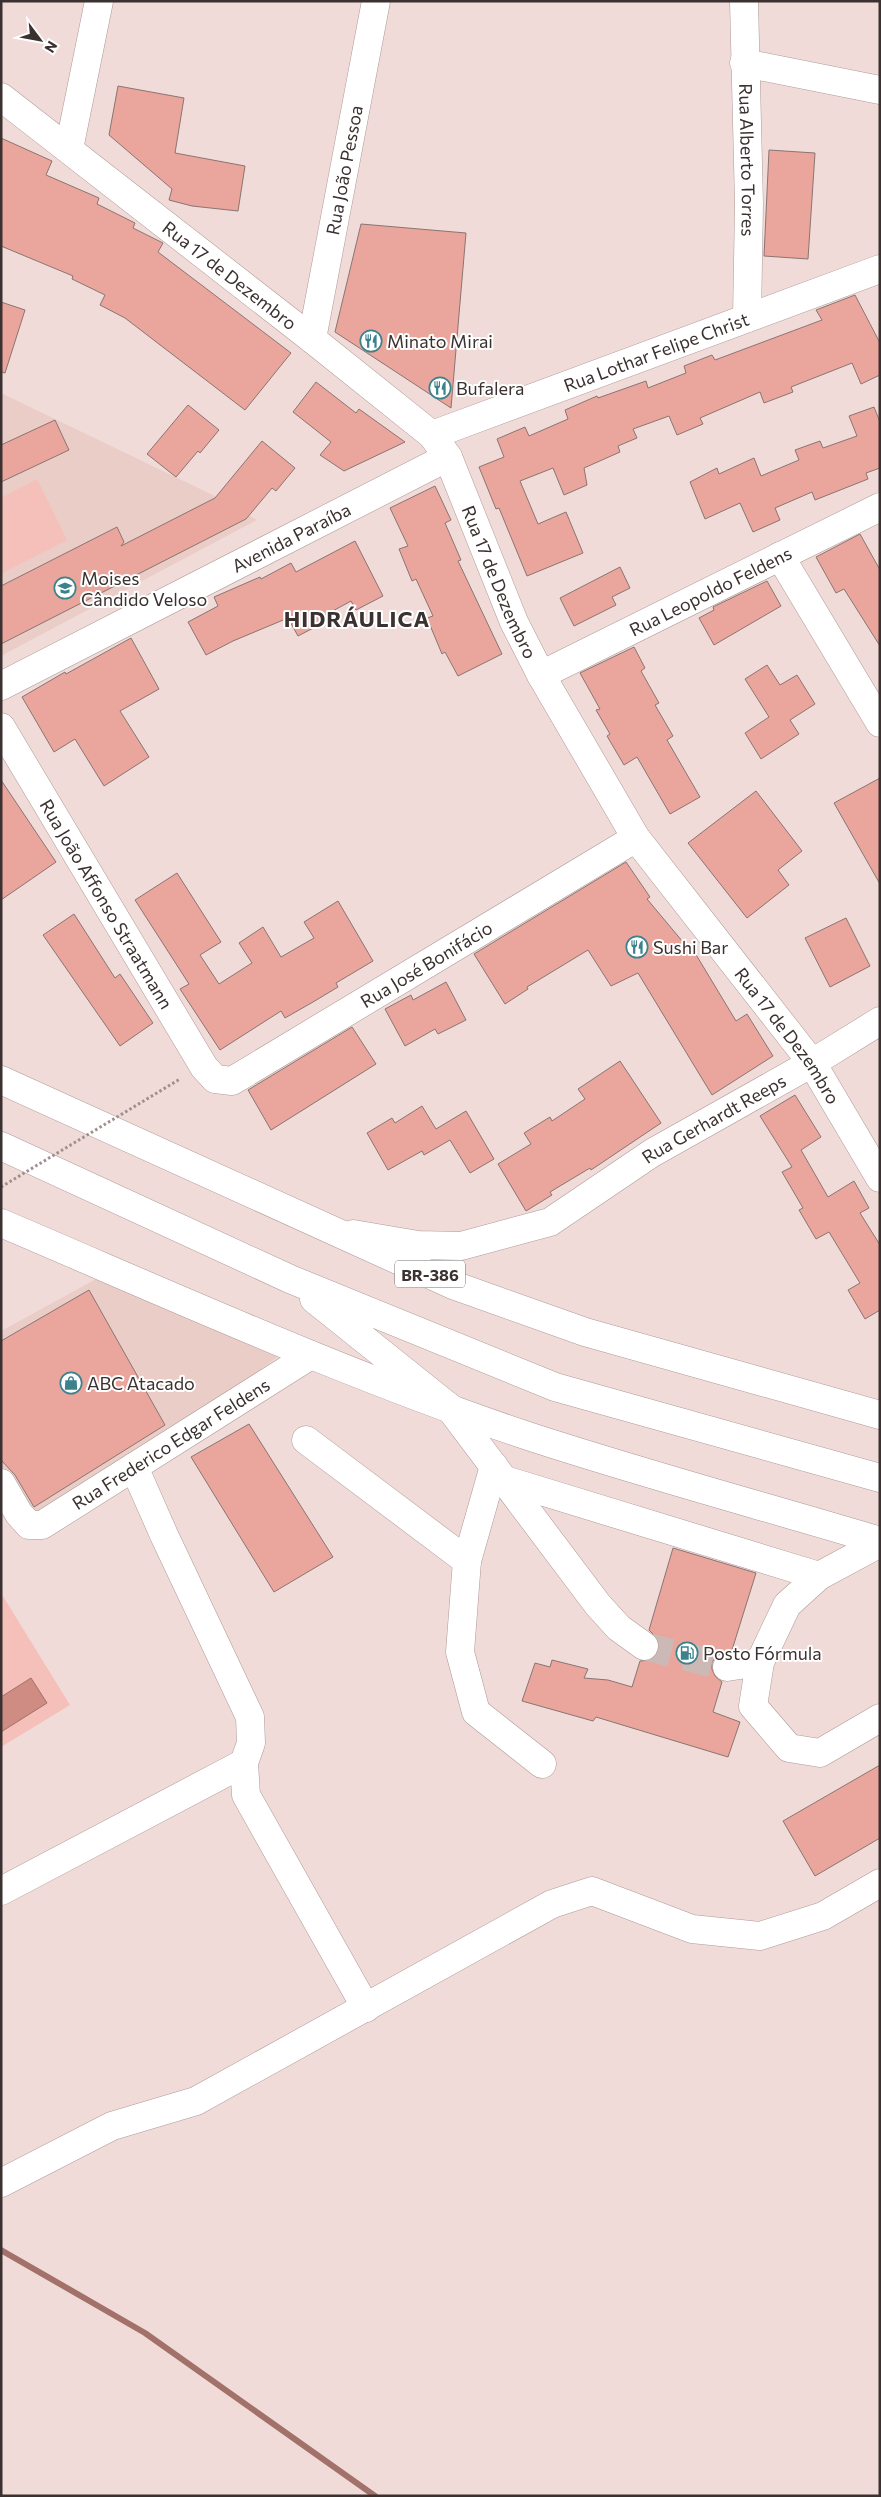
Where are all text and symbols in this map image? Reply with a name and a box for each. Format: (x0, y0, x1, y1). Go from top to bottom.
north arrow (15, 15, 65, 65)
text: N (41, 38, 61, 56)
street label: Rua Alberto Torres (735, 83, 760, 237)
street label: Rua João Pessoa (321, 103, 367, 237)
street label: Rua 17 de Dezembro (158, 216, 301, 334)
street label: Rua Lothar Felipe Christ (560, 308, 752, 396)
restaurant icon: Minato Mirai (359, 329, 383, 353)
place label: Minato Mirai (387, 330, 493, 352)
restaurant icon: Bufalera (428, 376, 452, 400)
place label: Bufalera (456, 377, 525, 399)
street label: Avenida Paraíba (228, 498, 354, 577)
street label: Rua 17 de Dezembro (457, 502, 542, 662)
street label: Rua Leopoldo Feldens (625, 542, 795, 641)
place label: Moises Cândido Veloso (81, 567, 207, 610)
school or university icon: Moises Cândido Veloso (53, 576, 77, 600)
district label: HIDRÁULICA (284, 605, 430, 632)
street label: Rua João Affonso Straatmann (36, 795, 178, 1013)
street label: Rua José Bonifácio (356, 916, 496, 1012)
restaurant icon: Sushi Bar (625, 935, 649, 959)
place label: Sushi Bar (653, 936, 728, 958)
street label: Rua 17 de Dezembro (730, 963, 845, 1108)
street label: Rua Gerhardt Reeps (637, 1069, 790, 1168)
road number: BR-386 (395, 1260, 465, 1288)
shop icon: ABC Atacado (59, 1371, 83, 1395)
place label: ABC Atacado (87, 1372, 195, 1394)
street label: Rua Frederico Edgar Feldens (68, 1373, 274, 1514)
fuel station icon: Posto Fórmula (675, 1641, 699, 1665)
place label: Posto Fórmula (703, 1642, 822, 1664)

